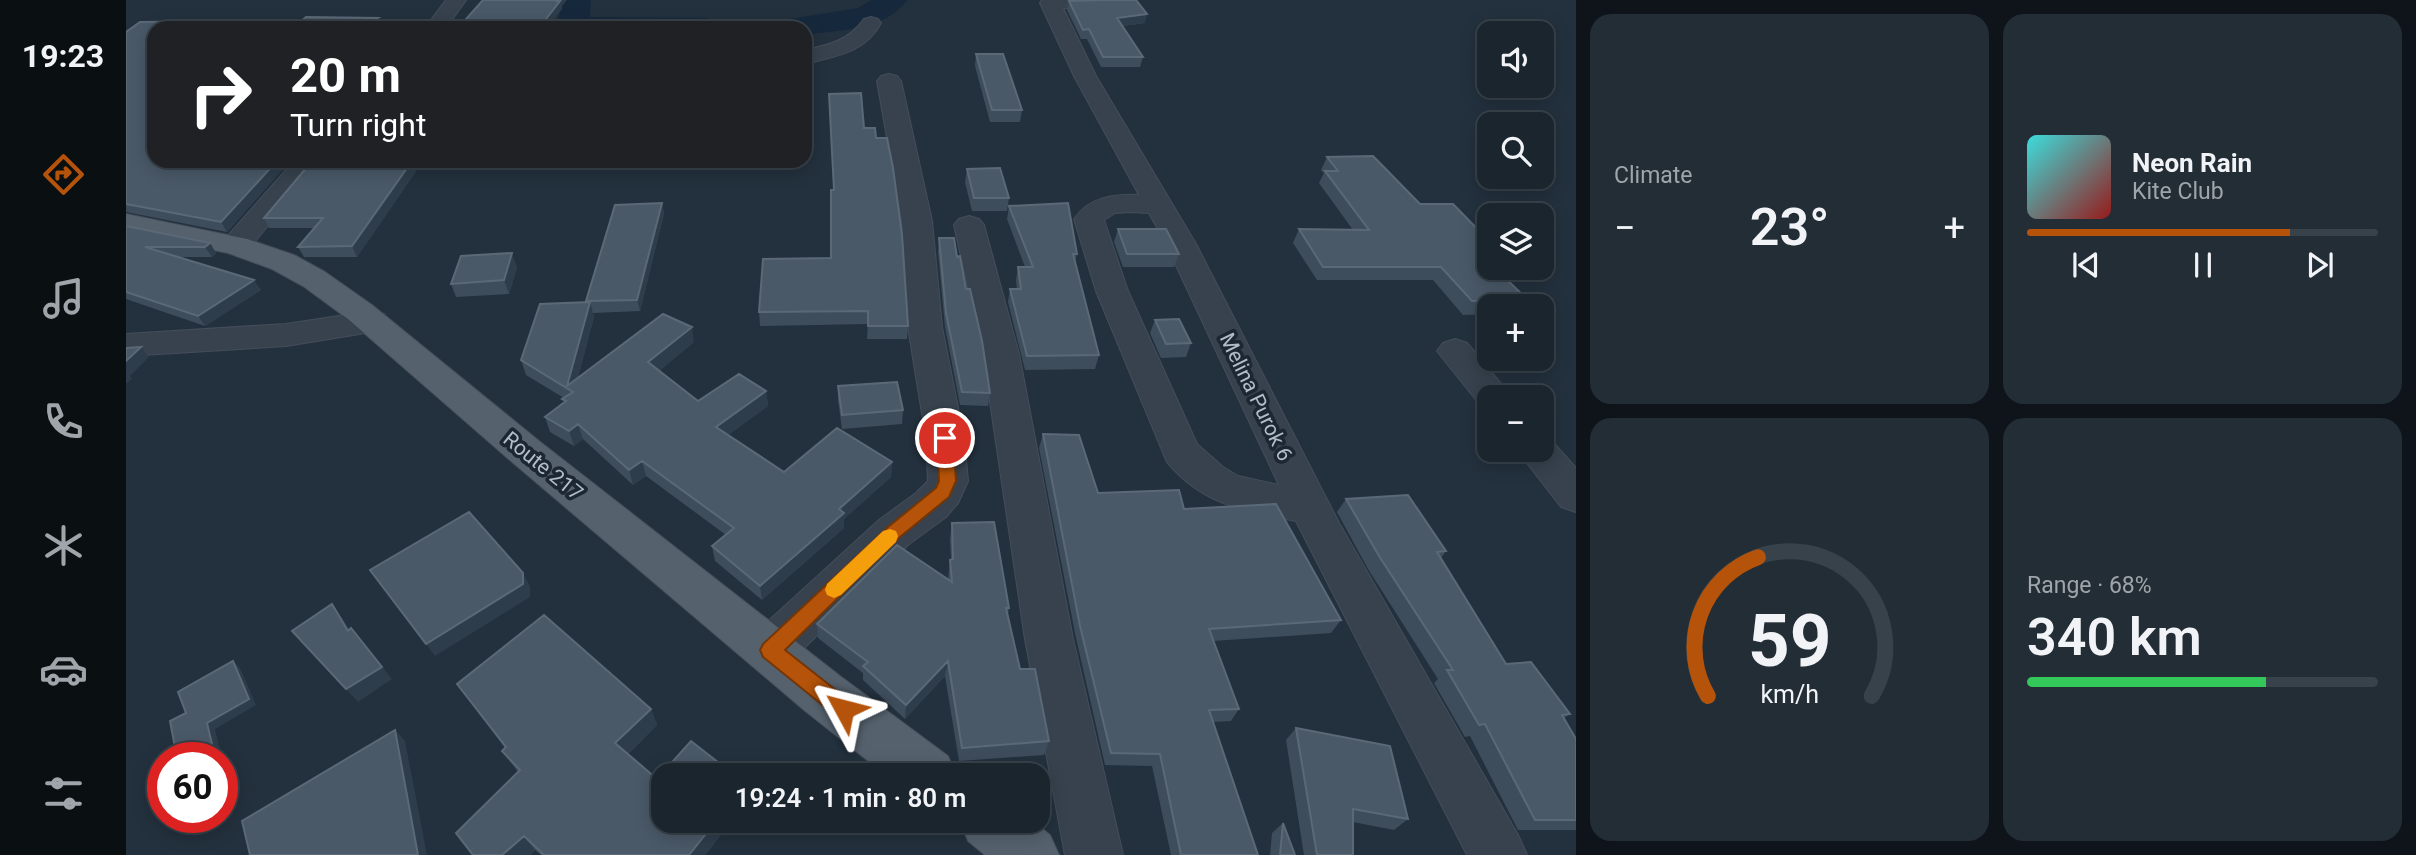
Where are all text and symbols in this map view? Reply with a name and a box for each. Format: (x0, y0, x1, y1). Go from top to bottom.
map controls (1477, 21, 1554, 462)
button: sound (1477, 21, 1554, 98)
text: 19:23 (22, 37, 104, 75)
text: 20 m (290, 47, 401, 104)
icon: right (175, 49, 266, 140)
text: Turn right (290, 106, 426, 144)
button: search (1477, 112, 1554, 189)
text: Neon Rain (2132, 148, 2252, 178)
icon: directions (39, 150, 88, 199)
text: Climate (1614, 162, 1693, 189)
text: Kite Club (2132, 178, 2224, 205)
text: 23° (1750, 197, 1829, 258)
button: layers (1477, 203, 1554, 280)
text: − (1614, 206, 1636, 250)
text: + (1943, 206, 1965, 250)
icon: previous (2067, 246, 2105, 284)
icon: pause (2184, 246, 2222, 284)
icon: next (2301, 246, 2339, 284)
icon: music (39, 274, 88, 323)
button: + (1477, 294, 1554, 371)
street label: Melina Purok 6 (1215, 329, 1297, 465)
button: − (1477, 385, 1554, 462)
icon: phone (39, 397, 88, 446)
pin (915, 408, 975, 468)
icon: arrive (926, 419, 964, 457)
street label: Route 217 (498, 427, 588, 505)
icon: climate (39, 521, 88, 570)
text: Range · 68% (2027, 572, 2152, 599)
text: 59 (1748, 598, 1831, 684)
text: 340 km (2027, 607, 2202, 668)
icon: car (39, 645, 88, 694)
position arrow (807, 672, 881, 746)
text: km/h (1760, 679, 1819, 708)
speed limit sign: 60 (147, 742, 238, 833)
icon: filters (39, 769, 88, 818)
text: 19:24 · 1 min · 80 m (735, 783, 966, 813)

